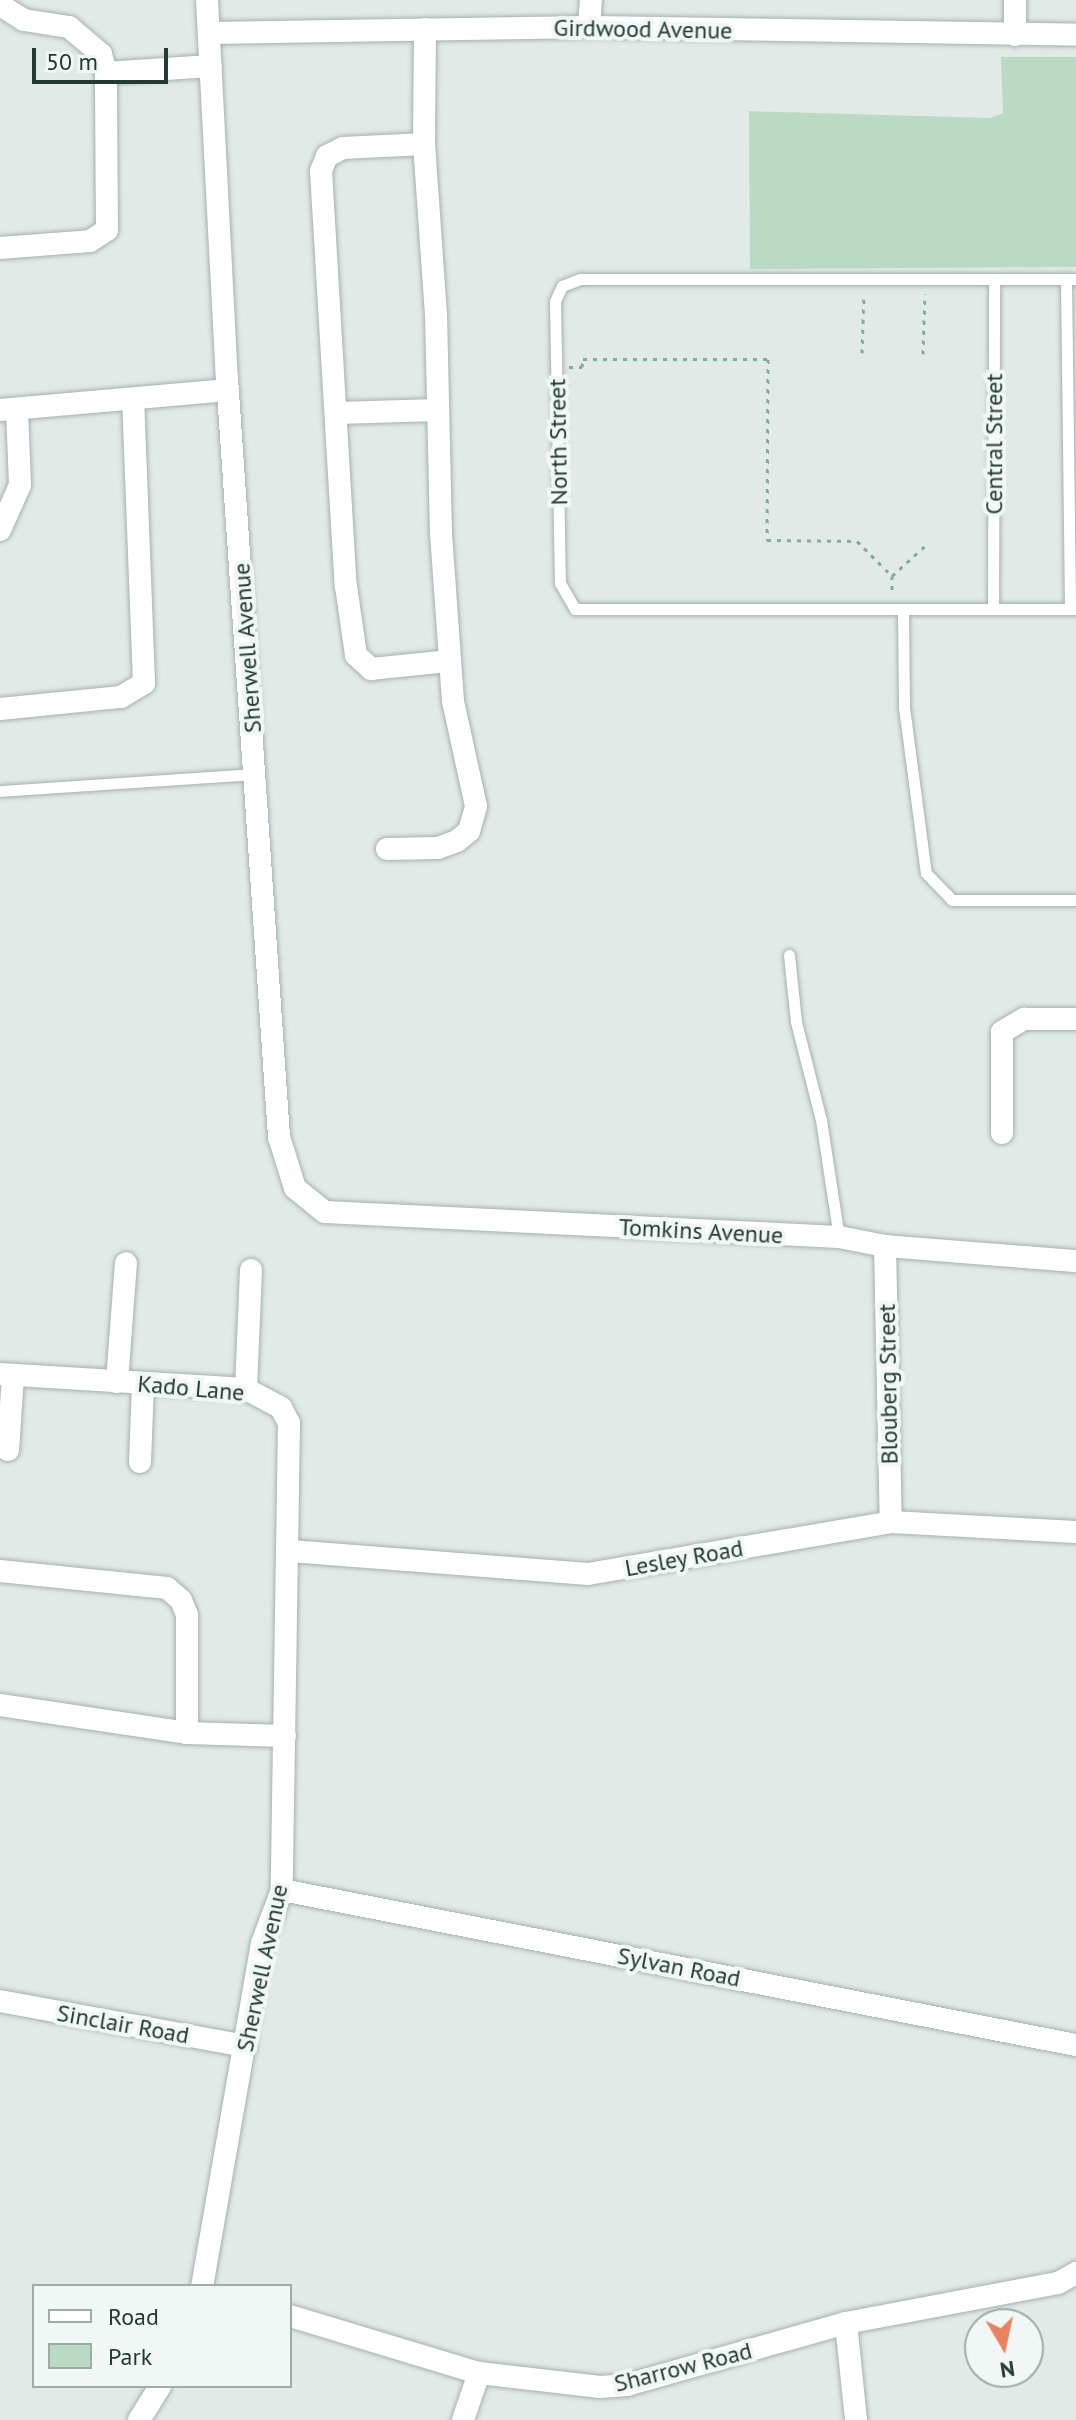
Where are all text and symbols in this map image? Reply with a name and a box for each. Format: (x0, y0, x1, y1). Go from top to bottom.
street label: Girdwood Avenue (553, 13, 733, 45)
scale bar (36, 32, 172, 82)
text: 50 m (46, 46, 98, 77)
street label: Central Street (980, 373, 1008, 515)
street label: North Street (542, 378, 574, 506)
street label: Sherwell Avenue (227, 562, 267, 734)
street label: Tomkins Avenue (618, 1212, 784, 1250)
street label: Blouberg Street (872, 1303, 904, 1465)
street label: Kado Lane (136, 1369, 246, 1407)
street label: Lesley Road (622, 1533, 746, 1583)
street label: Sherwell Avenue (230, 1881, 294, 2055)
street label: Sylvan Road (615, 1941, 743, 1993)
street label: Sinclair Road (55, 1998, 191, 2050)
legend (32, 2284, 292, 2388)
text: Road (108, 2301, 159, 2332)
north arrow (964, 2308, 1044, 2388)
street label: Sharrow Road (611, 2336, 755, 2398)
text: Park (108, 2341, 152, 2372)
text: N (998, 2355, 1017, 2385)

